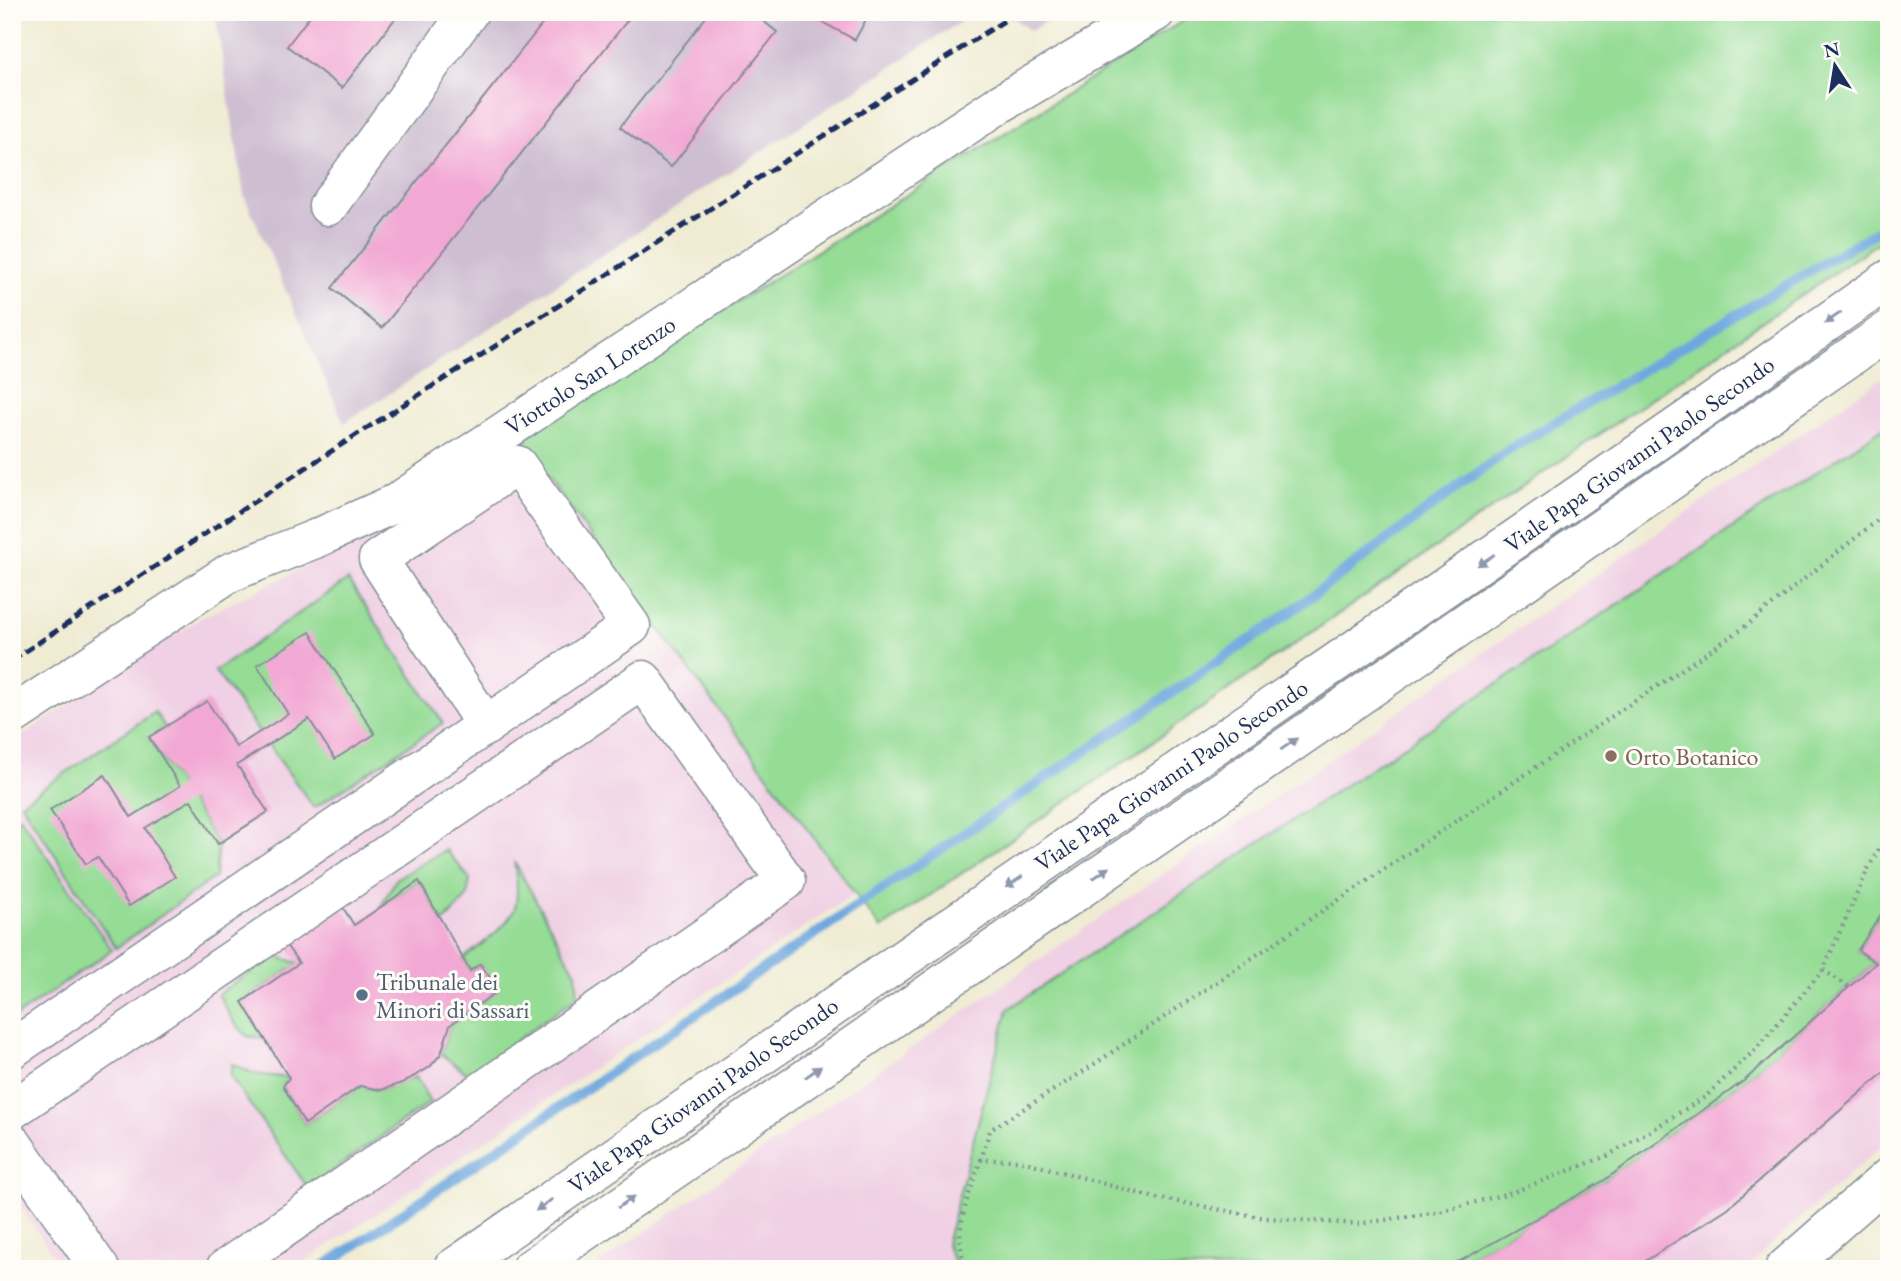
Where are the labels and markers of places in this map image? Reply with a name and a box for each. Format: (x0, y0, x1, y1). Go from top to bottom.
place label: Orto Botanico (1625, 741, 1758, 772)
marker: Orto Botanico (1603, 748, 1619, 764)
place label: Tribunale dei Minori di Sassari (376, 966, 529, 1025)
marker: Tribunale dei Minori di Sassari (354, 987, 370, 1003)

